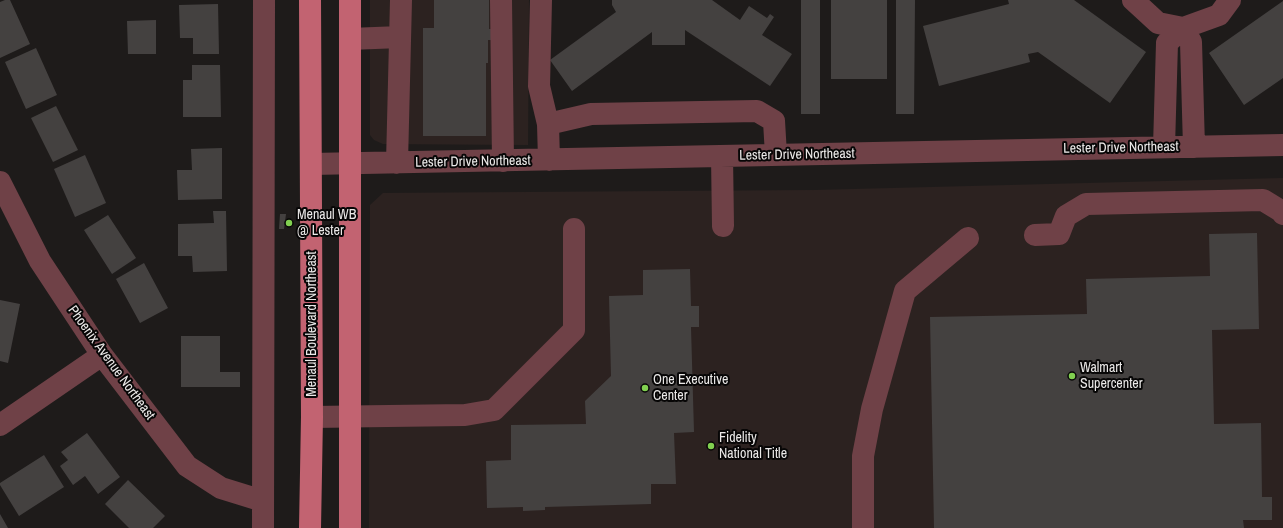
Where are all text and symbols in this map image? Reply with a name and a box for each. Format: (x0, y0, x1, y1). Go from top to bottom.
street label: Lester Drive Northeast (1063, 139, 1179, 157)
street label: Lester Drive Northeast (739, 146, 855, 164)
street label: Lester Drive Northeast (415, 153, 531, 171)
place label: Menaul WB @ Lester (297, 207, 356, 240)
marker: Menaul WB @ Lester (284, 218, 294, 228)
street label: Menaul Boulevard Northeast (304, 251, 320, 397)
street label: Phoenix Avenue Northeast (64, 303, 158, 423)
place label: Walmart Supercenter (1080, 360, 1143, 392)
marker: Walmart Supercenter (1067, 371, 1077, 381)
place label: One Executive Center (653, 372, 728, 404)
marker: One Executive Center (640, 383, 650, 393)
place label: Fidelity National Title (719, 430, 787, 462)
marker: Fidelity National Title (706, 441, 716, 451)

